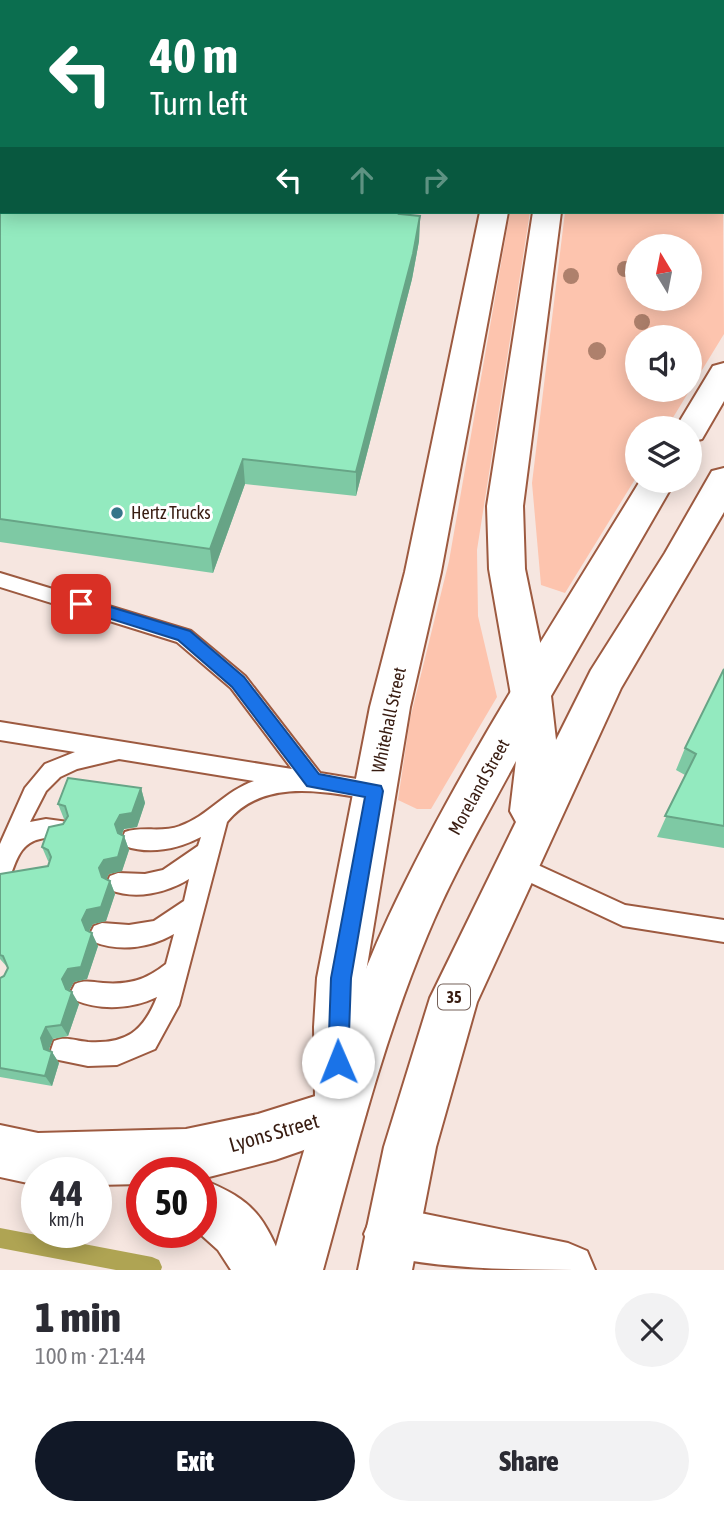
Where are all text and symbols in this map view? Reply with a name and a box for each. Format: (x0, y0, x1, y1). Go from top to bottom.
text: 40 m (150, 27, 238, 83)
icon: left (35, 28, 126, 119)
text: Turn left (150, 85, 248, 122)
icon: left (270, 161, 308, 199)
icon: ahead (343, 161, 381, 199)
icon: right (416, 161, 454, 199)
north arrow (625, 234, 702, 312)
map controls (625, 234, 702, 493)
button: sound (625, 325, 702, 402)
button: layers (625, 416, 702, 493)
place label: Hertz Trucks (131, 502, 211, 523)
marker: Hertz Trucks (109, 505, 125, 521)
pin (51, 574, 111, 634)
icon: arrive (62, 585, 100, 623)
street label: Whitehall Street (367, 665, 410, 775)
street label: Moreland Street (444, 735, 514, 838)
road number: 35 (438, 984, 470, 1009)
position arrow (301, 1025, 375, 1099)
street label: Lyons Street (226, 1108, 321, 1156)
speed limit sign: 50 (126, 1157, 217, 1248)
text: 44 (50, 1173, 83, 1213)
text: km/h (49, 1209, 84, 1230)
text: 1 min (35, 1293, 121, 1341)
button: close (615, 1293, 689, 1367)
text: 100 m · 21:44 (35, 1343, 146, 1369)
button: Exit (35, 1421, 355, 1501)
button: Share (369, 1421, 689, 1501)

